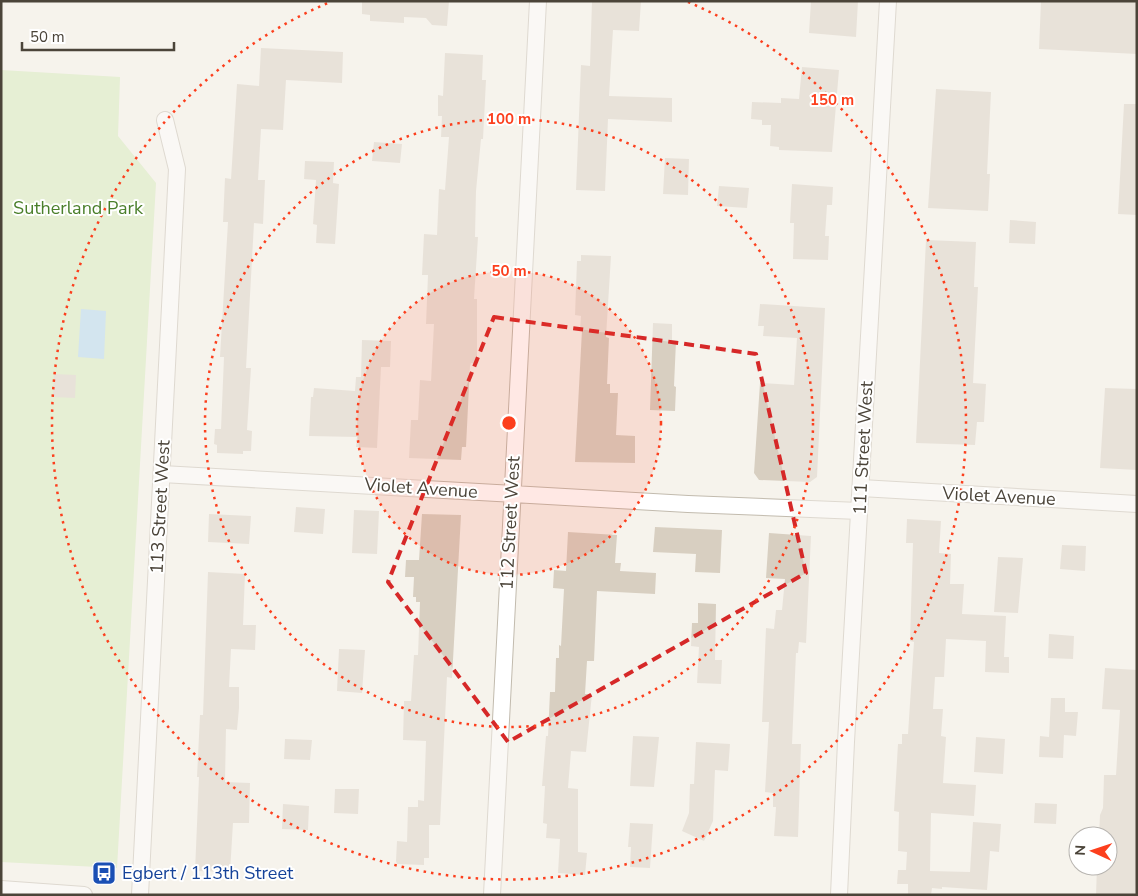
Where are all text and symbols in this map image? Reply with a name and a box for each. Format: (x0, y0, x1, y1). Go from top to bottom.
scale bar (22, 20, 175, 52)
text: 50 m (30, 27, 65, 47)
text: 150 m (810, 90, 854, 110)
text: 100 m (487, 109, 531, 129)
park label: Sutherland Park (13, 196, 144, 220)
text: 50 m (491, 261, 527, 281)
street label: 111 Street West (848, 380, 879, 516)
centre of rings (500, 414, 518, 432)
street label: 113 Street West (145, 439, 176, 575)
street label: 112 Street West (495, 455, 526, 591)
street label: Violet Avenue (363, 472, 478, 504)
street label: Violet Avenue (941, 481, 1056, 511)
north arrow (1068, 826, 1118, 876)
text: N (1071, 845, 1090, 856)
bus stop icon: Egbert / 113th Street (91, 860, 117, 886)
place label: Egbert / 113th Street (122, 861, 294, 885)

